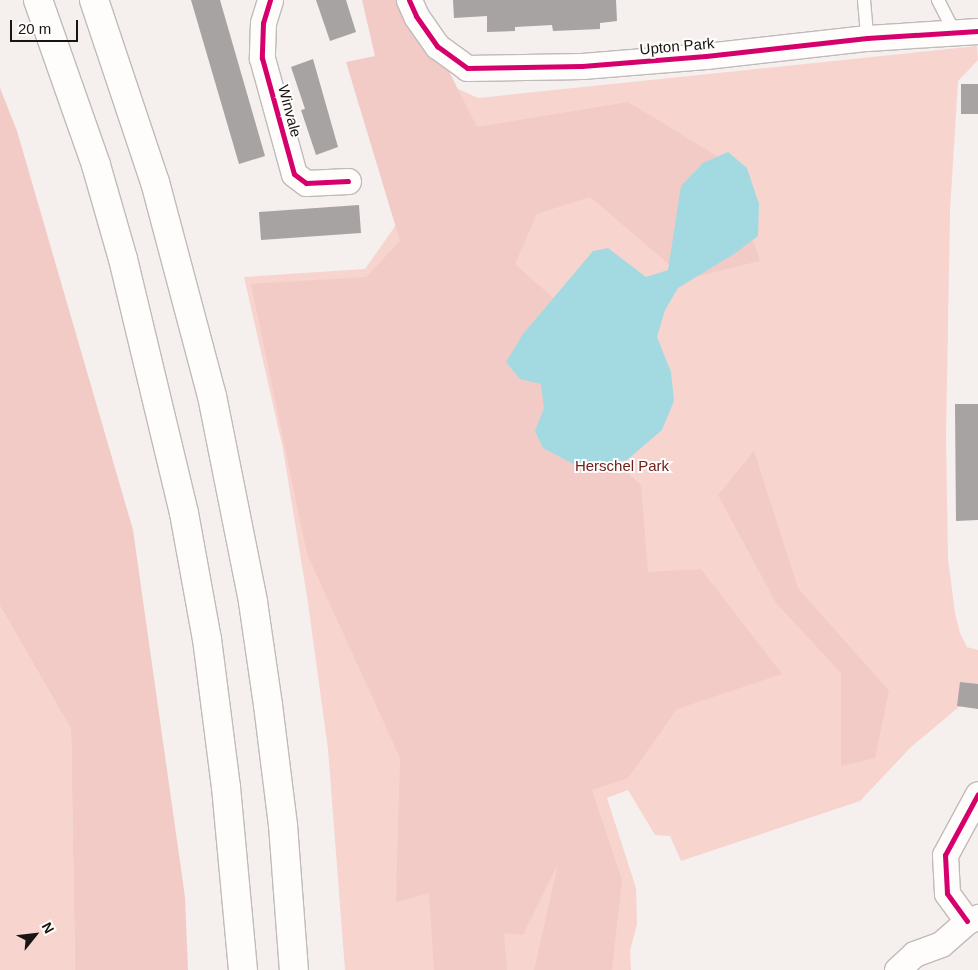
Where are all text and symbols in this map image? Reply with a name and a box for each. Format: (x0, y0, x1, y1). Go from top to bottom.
scale bar (12, 10, 80, 42)
text: 20 m (18, 20, 51, 37)
street label: Upton Park (639, 34, 715, 58)
street label: Winvale (274, 83, 306, 139)
park label: Herschel Park (575, 457, 669, 475)
north arrow (10, 910, 60, 960)
text: N (39, 919, 58, 936)

